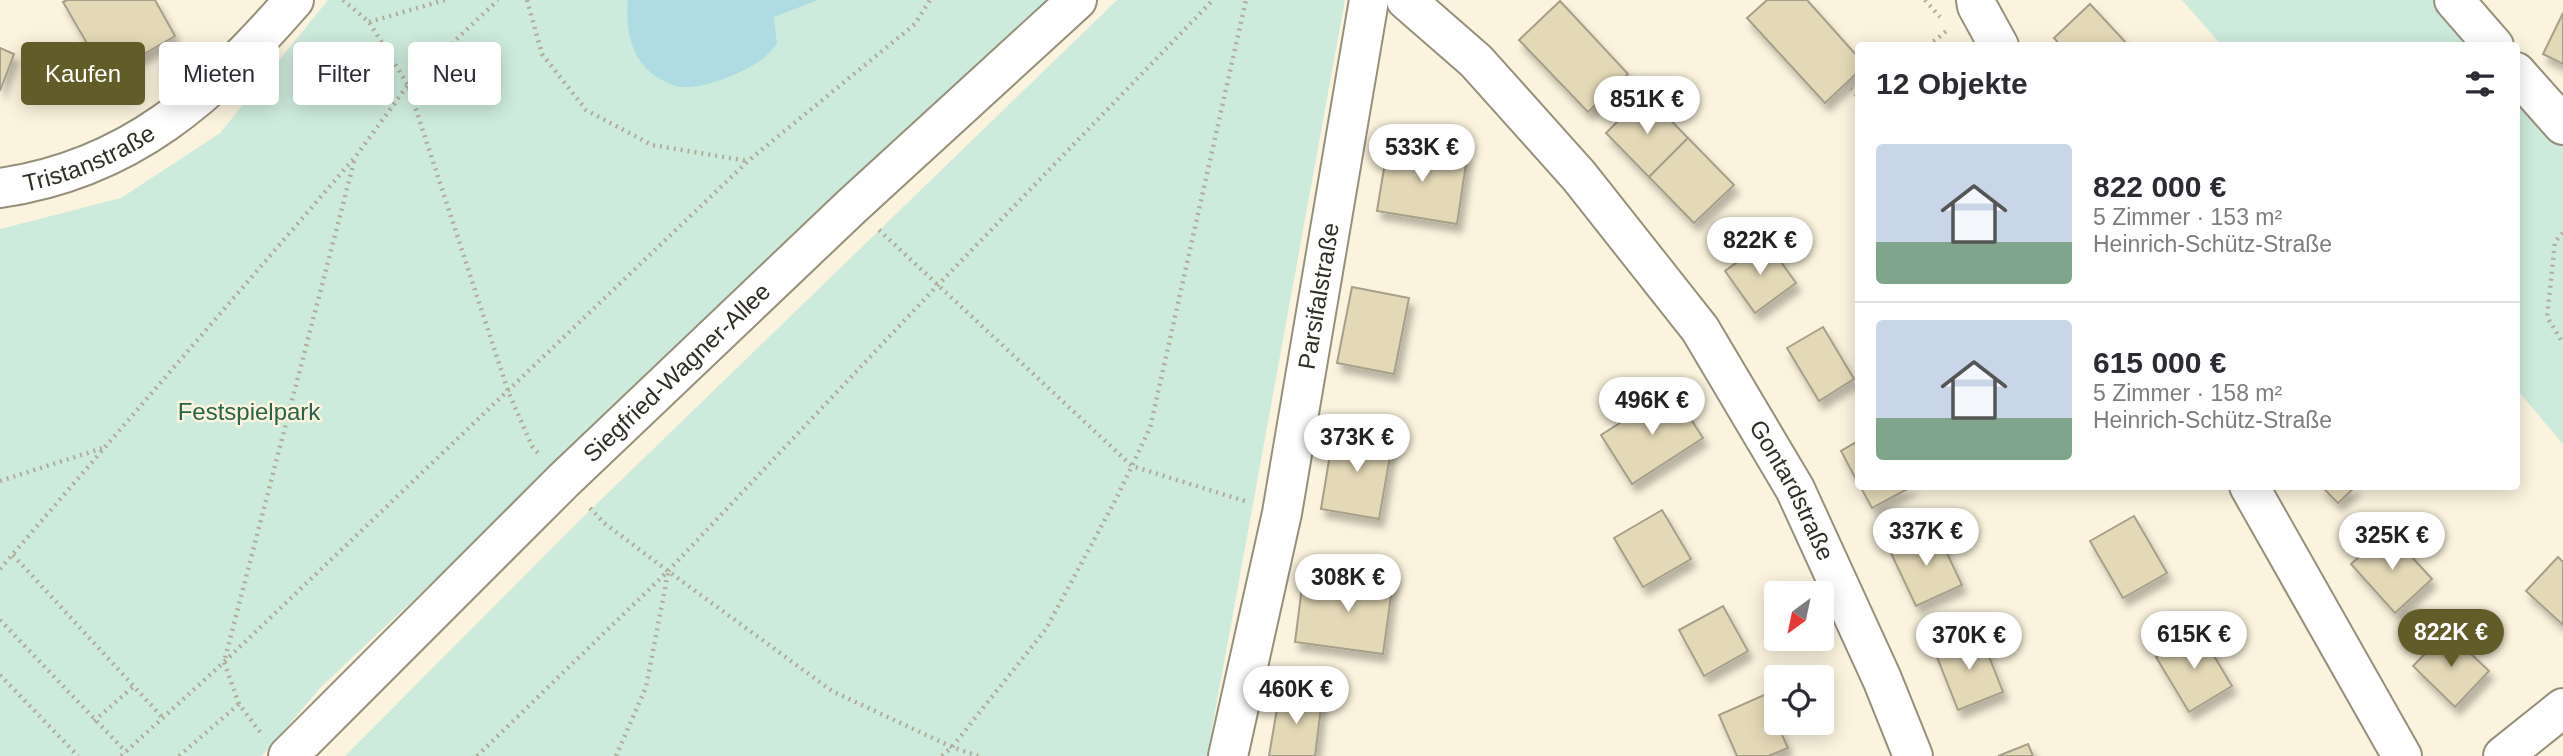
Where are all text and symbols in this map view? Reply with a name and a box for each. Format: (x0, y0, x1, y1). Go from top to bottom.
chip: Kaufen (21, 42, 145, 105)
chip: Mieten (159, 42, 279, 105)
chip: Filter (293, 42, 394, 105)
chip: Neu (408, 42, 501, 105)
icon: filters (2461, 65, 2499, 103)
text: 12 Objekte (1876, 67, 2028, 100)
pin: 851K € (1590, 76, 1704, 136)
text: 851K € (1610, 86, 1684, 112)
street label: Tristanstraße (20, 119, 160, 197)
pin: 533K € (1365, 124, 1479, 184)
text: 533K € (1385, 134, 1459, 160)
text: 822 000 € (2093, 170, 2226, 203)
icon: home (1932, 172, 2016, 256)
text: 5 Zimmer · 153 m² (2093, 204, 2282, 230)
pin: 822K € (1703, 218, 1817, 277)
street label: Parsifalstraße (1293, 221, 1344, 371)
text: 822K € (1723, 227, 1797, 253)
text: Heinrich-Schütz-Straße (2093, 231, 2332, 257)
street label: Siegfried-Wagner-Allee (578, 277, 775, 467)
text: 615 000 € (2093, 346, 2226, 379)
icon: home (1932, 348, 2016, 432)
pin: 496K € (1595, 378, 1709, 437)
text: 5 Zimmer · 158 m² (2093, 380, 2282, 406)
text: 496K € (1615, 387, 1689, 413)
park label: Festspielpark (178, 398, 321, 425)
text: Heinrich-Schütz-Straße (2093, 407, 2332, 433)
pin: 373K € (1300, 414, 1414, 474)
street label: Gontardstraße (1744, 415, 1840, 564)
text: 373K € (1320, 424, 1394, 450)
pin: 337K € (1869, 508, 1983, 568)
pin: 325K € (2335, 512, 2449, 572)
text: 337K € (1889, 518, 1963, 544)
text: 325K € (2355, 522, 2429, 548)
pin: 308K € (1291, 554, 1405, 614)
text: 308K € (1311, 564, 1385, 590)
north arrow (1764, 581, 1834, 651)
map controls (1764, 581, 1834, 735)
pin: 822K € (2394, 610, 2508, 669)
pin: 370K € (1912, 612, 2026, 672)
pin: 615K € (2137, 612, 2251, 671)
text: 822K € (2414, 619, 2488, 645)
text: 615K € (2157, 621, 2231, 647)
text: 370K € (1932, 622, 2006, 648)
button: locate (1764, 665, 1834, 735)
pin: 460K € (1239, 666, 1353, 726)
text: 460K € (1259, 676, 1333, 702)

